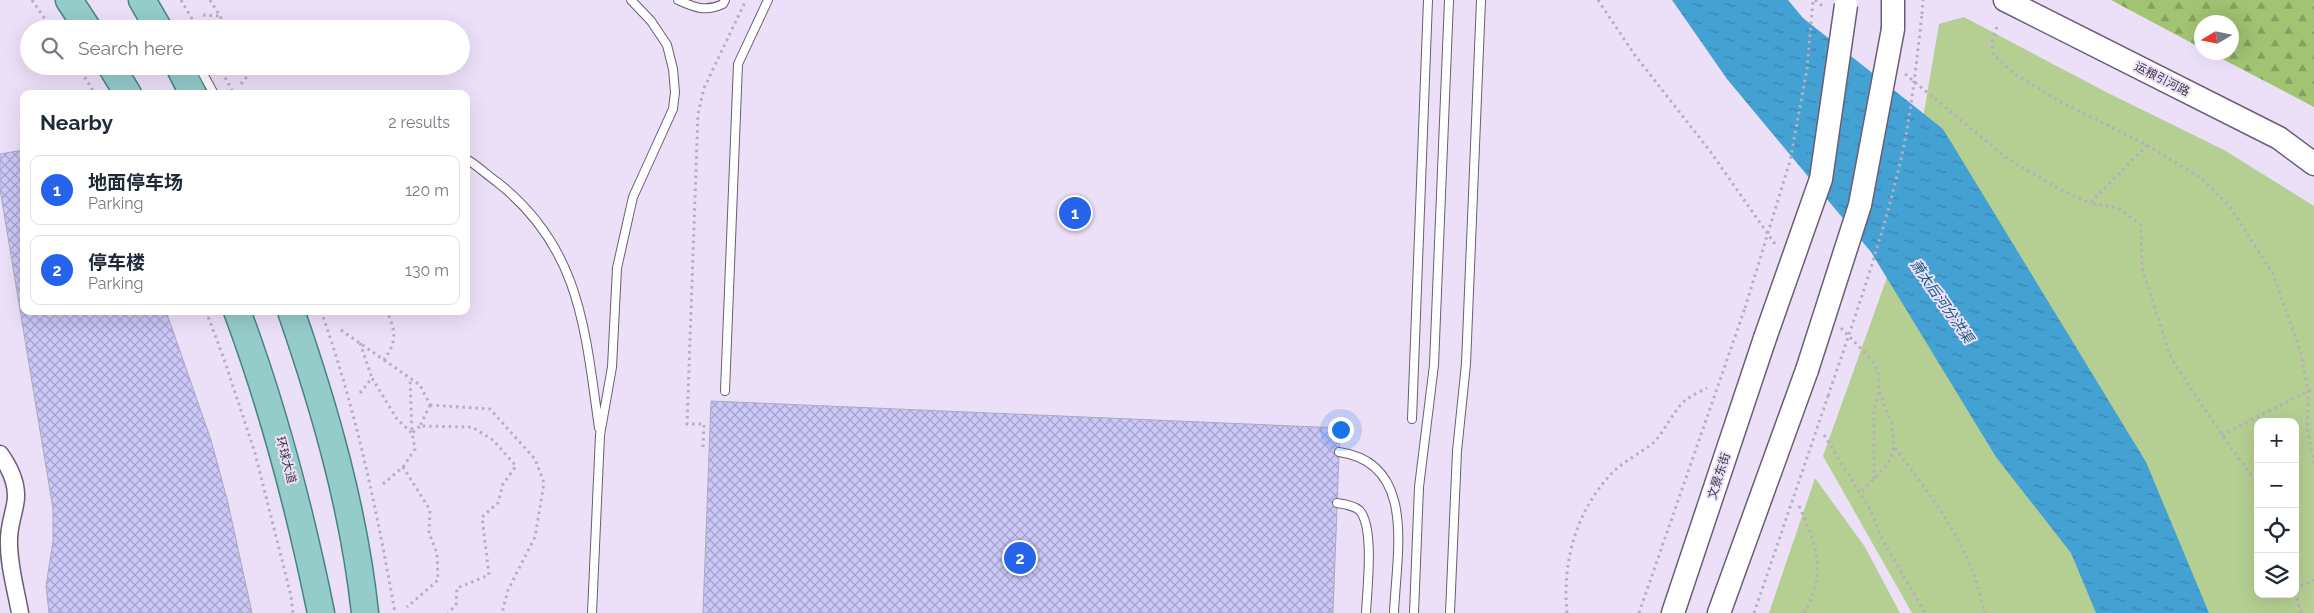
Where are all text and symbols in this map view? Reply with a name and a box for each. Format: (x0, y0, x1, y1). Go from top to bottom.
north arrow (2194, 15, 2239, 60)
search box (20, 20, 470, 75)
icon: search (38, 34, 66, 62)
text: Search here (78, 37, 184, 59)
street label: 运粮引河路 (2132, 59, 2192, 99)
text: Nearby (40, 110, 113, 135)
text: 2 results (388, 113, 450, 132)
text: 地面停车场 (88, 171, 183, 193)
text: 1 (53, 181, 61, 200)
text: 120 m (405, 181, 449, 200)
text: Parking (88, 194, 143, 213)
pin: 1 (1059, 194, 1091, 232)
text: 停车楼 (88, 251, 145, 273)
water label: 萧太后河分洪渠 (1907, 256, 1978, 347)
text: 2 (52, 261, 62, 280)
text: 130 m (405, 261, 449, 280)
text: Parking (88, 274, 143, 293)
your location (1328, 417, 1354, 443)
map controls (2254, 418, 2299, 598)
button: + (2254, 418, 2299, 463)
street label: 环球大道 (273, 435, 299, 485)
street label: 文景东街 (1705, 451, 1733, 501)
button: − (2254, 463, 2299, 508)
button: locate (2254, 508, 2299, 553)
pin: 2 (1004, 539, 1036, 577)
button: layers (2254, 553, 2299, 598)

